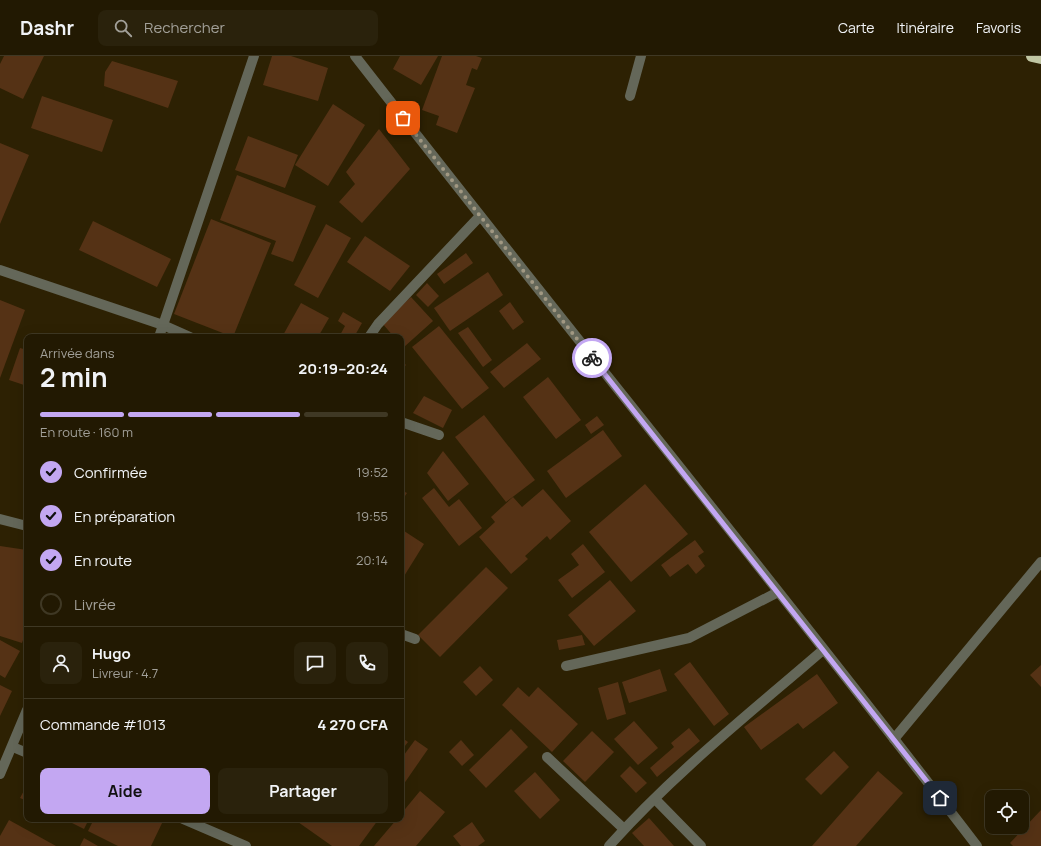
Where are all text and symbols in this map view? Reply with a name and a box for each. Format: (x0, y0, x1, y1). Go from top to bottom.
search box (98, 10, 378, 46)
text: Dashr (20, 15, 74, 41)
icon: search (112, 17, 134, 39)
text: Rechercher (144, 17, 225, 38)
text: Carte (838, 18, 874, 37)
text: Itinéraire (896, 18, 954, 37)
text: Favoris (976, 18, 1021, 37)
pin (386, 101, 420, 135)
icon: bag (392, 107, 414, 129)
courier (572, 338, 612, 378)
text: Arrivée dans (40, 344, 115, 362)
icon: bike (581, 347, 603, 369)
text: 20:19–20:24 (298, 358, 388, 379)
text: 2 min (40, 359, 108, 395)
text: En route · 160 m (40, 423, 133, 441)
icon: check (40, 461, 62, 483)
text: Confirmée (74, 462, 147, 483)
text: 19:52 (356, 463, 388, 481)
icon: check (40, 505, 62, 527)
text: En préparation (74, 506, 175, 527)
text: 19:55 (356, 507, 388, 525)
icon: check (40, 549, 62, 571)
text: En route (74, 550, 132, 571)
text: 20:14 (356, 551, 388, 569)
text: Livrée (74, 594, 116, 615)
button: person (40, 642, 82, 684)
button: chat (294, 642, 336, 684)
button: phone (346, 642, 388, 684)
text: Hugo (92, 643, 131, 664)
text: Livreur · 4.7 (92, 664, 158, 682)
text: Commande #1013 (40, 714, 166, 735)
text: 4 270 CFA (317, 714, 388, 735)
button: Aide (40, 768, 210, 814)
button: Partager (218, 768, 388, 814)
pin (923, 781, 957, 815)
icon: home (929, 787, 951, 809)
map controls (985, 790, 1029, 834)
button: locate (985, 790, 1029, 834)

